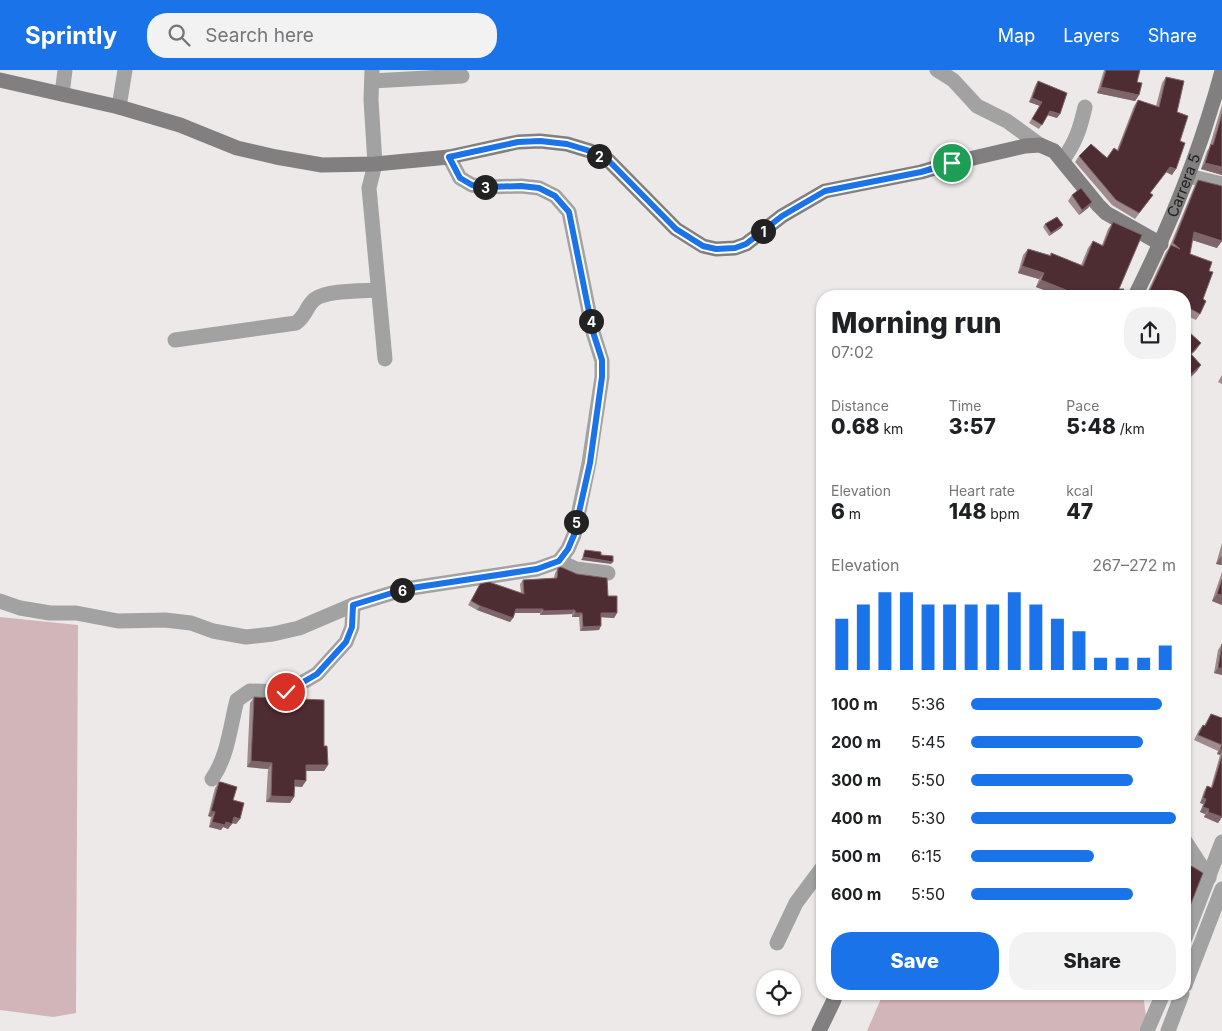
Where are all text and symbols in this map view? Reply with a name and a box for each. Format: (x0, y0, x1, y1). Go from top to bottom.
search box (147, 13, 497, 58)
text: Sprintly (25, 21, 117, 50)
icon: search (165, 21, 193, 49)
text: Search here (205, 24, 314, 47)
text: Map (998, 25, 1035, 46)
text: Layers (1063, 25, 1120, 46)
text: Share (1148, 25, 1197, 46)
pin (931, 142, 973, 184)
pin: 2 (586, 144, 612, 168)
text: 2 (595, 148, 604, 165)
icon: arrive (938, 149, 966, 177)
street label: Carrera 5 (1162, 151, 1204, 220)
pin: 3 (472, 174, 498, 200)
text: 3 (481, 179, 490, 196)
pin: 1 (750, 218, 776, 244)
text: 1 (760, 223, 767, 240)
text: Morning run (831, 306, 1001, 340)
button: share (1124, 307, 1176, 359)
pin: 4 (578, 308, 604, 334)
text: 4 (587, 313, 596, 330)
text: 07:02 (831, 342, 874, 362)
text: Distance (831, 397, 889, 414)
text: Time (949, 397, 982, 414)
text: Pace (1066, 397, 1099, 414)
text: 0.68 (831, 414, 879, 439)
text: 3:57 (949, 414, 996, 439)
text: 5:48 (1066, 414, 1116, 439)
text: km (879, 420, 903, 437)
text: /km (1116, 420, 1145, 437)
text: Elevation (831, 482, 891, 499)
text: Heart rate (949, 482, 1015, 499)
text: kcal (1066, 482, 1093, 499)
text: 6 (831, 499, 845, 524)
text: 148 (949, 499, 986, 524)
text: 47 (1066, 499, 1093, 524)
text: m (845, 505, 861, 522)
text: bpm (986, 505, 1020, 522)
pin: 5 (564, 510, 588, 534)
text: 5 (572, 514, 581, 531)
text: Elevation (831, 555, 900, 575)
text: 267–272 m (1092, 555, 1176, 575)
pin: 6 (390, 578, 414, 602)
text: 6 (398, 582, 407, 599)
pin (265, 671, 307, 713)
icon: check (272, 678, 300, 706)
text: 100 m (831, 694, 878, 714)
text: 5:36 (911, 694, 945, 714)
text: 200 m (831, 732, 881, 752)
text: 5:45 (911, 732, 945, 752)
text: 300 m (831, 770, 881, 790)
text: 5:50 (911, 770, 945, 790)
text: 400 m (831, 808, 882, 828)
text: 5:30 (911, 808, 945, 828)
text: 500 m (831, 846, 881, 866)
text: 6:15 (911, 846, 942, 866)
text: 600 m (831, 884, 881, 904)
text: 5:50 (911, 884, 945, 904)
button: Save (831, 932, 999, 990)
button: Share (1009, 932, 1176, 990)
map controls (756, 970, 801, 1015)
button: locate (756, 970, 801, 1015)

